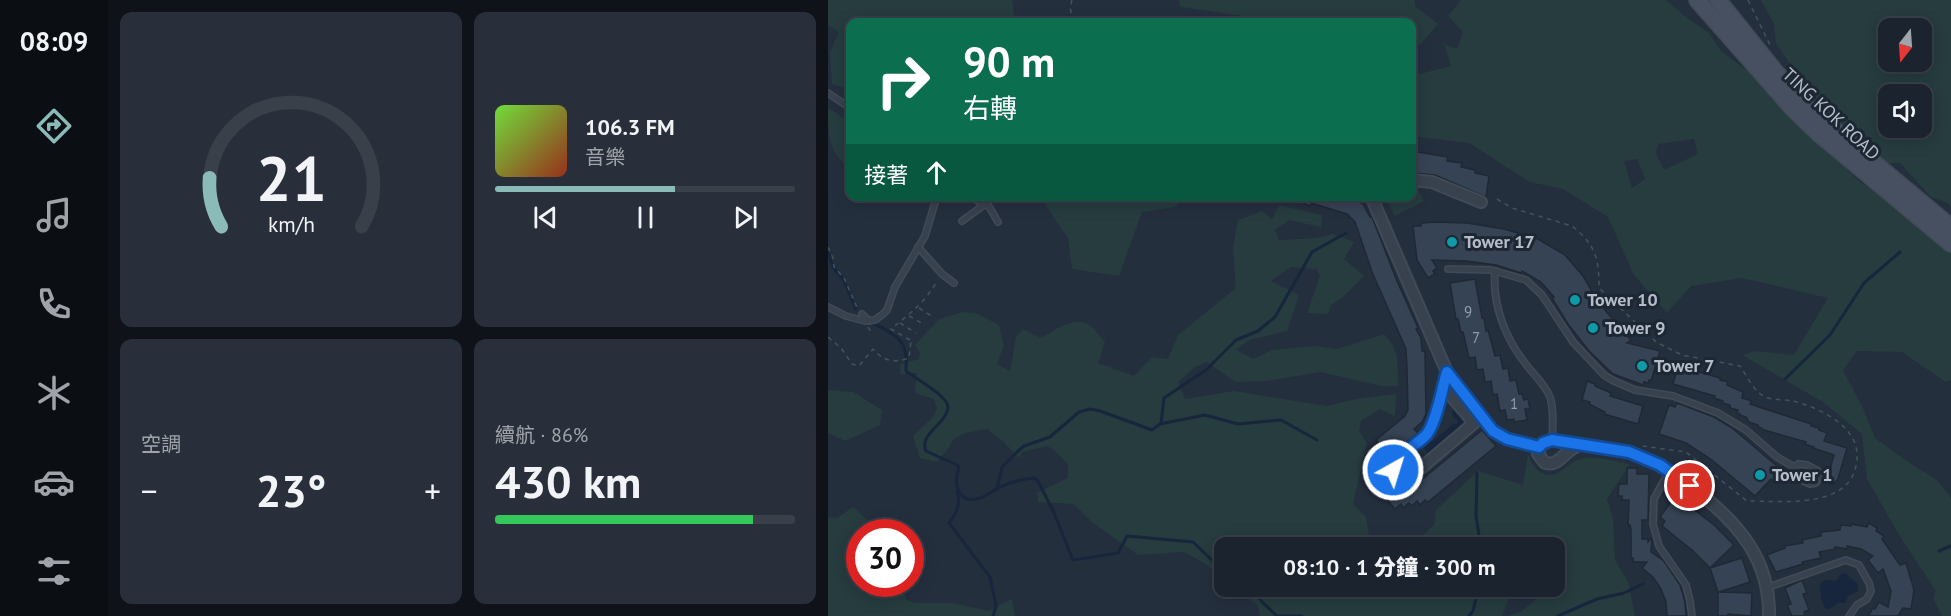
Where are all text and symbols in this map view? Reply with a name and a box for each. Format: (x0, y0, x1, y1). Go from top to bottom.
north arrow (1878, 18, 1932, 72)
map controls (1878, 18, 1932, 138)
text: 08:09 (20, 24, 88, 58)
text: 90 m (963, 34, 1055, 89)
icon: right (864, 42, 942, 120)
street label: TING KOK ROAD (1778, 63, 1885, 165)
button: sound (1878, 84, 1932, 138)
text: 右轉 (963, 91, 1017, 125)
icon: directions (33, 105, 75, 147)
text: 106.3 FM (585, 113, 675, 141)
text: 21 (256, 137, 326, 218)
text: 音樂 (585, 144, 625, 170)
icon: ahead (920, 156, 953, 189)
text: 接著 (864, 161, 908, 189)
icon: music (33, 194, 75, 236)
icon: previous (529, 201, 562, 234)
icon: pause (629, 201, 662, 234)
icon: next (729, 201, 762, 234)
text: km/h (267, 210, 314, 238)
place label: Tower 17 (1464, 230, 1535, 253)
marker: Tower 17 (1445, 235, 1459, 249)
icon: phone (33, 283, 75, 325)
place label: Tower 10 (1587, 288, 1658, 311)
marker: Tower 10 (1568, 293, 1582, 307)
house number: 9 (1464, 302, 1472, 321)
place label: Tower 9 (1605, 316, 1665, 339)
marker: Tower 9 (1586, 321, 1600, 335)
house number: 7 (1472, 328, 1480, 347)
place label: Tower 7 (1654, 354, 1714, 377)
marker: Tower 7 (1635, 359, 1649, 373)
icon: climate (33, 372, 75, 414)
house number: 1 (1510, 394, 1518, 413)
text: 續航 · 86% (495, 422, 588, 448)
text: 空調 (141, 431, 181, 457)
position arrow (1361, 438, 1425, 502)
text: 430 km (495, 452, 641, 510)
pin (1664, 460, 1715, 511)
icon: car (33, 461, 75, 503)
text: 23° (256, 461, 326, 519)
place label: Tower 1 (1772, 463, 1832, 486)
marker: Tower 1 (1753, 468, 1767, 482)
text: − (141, 469, 158, 512)
text: + (424, 469, 441, 512)
icon: arrive (1673, 469, 1706, 502)
speed limit sign: 30 (846, 519, 924, 597)
icon: filters (33, 550, 75, 592)
text: 08:10 · 1 分鐘 · 300 m (1284, 553, 1495, 581)

